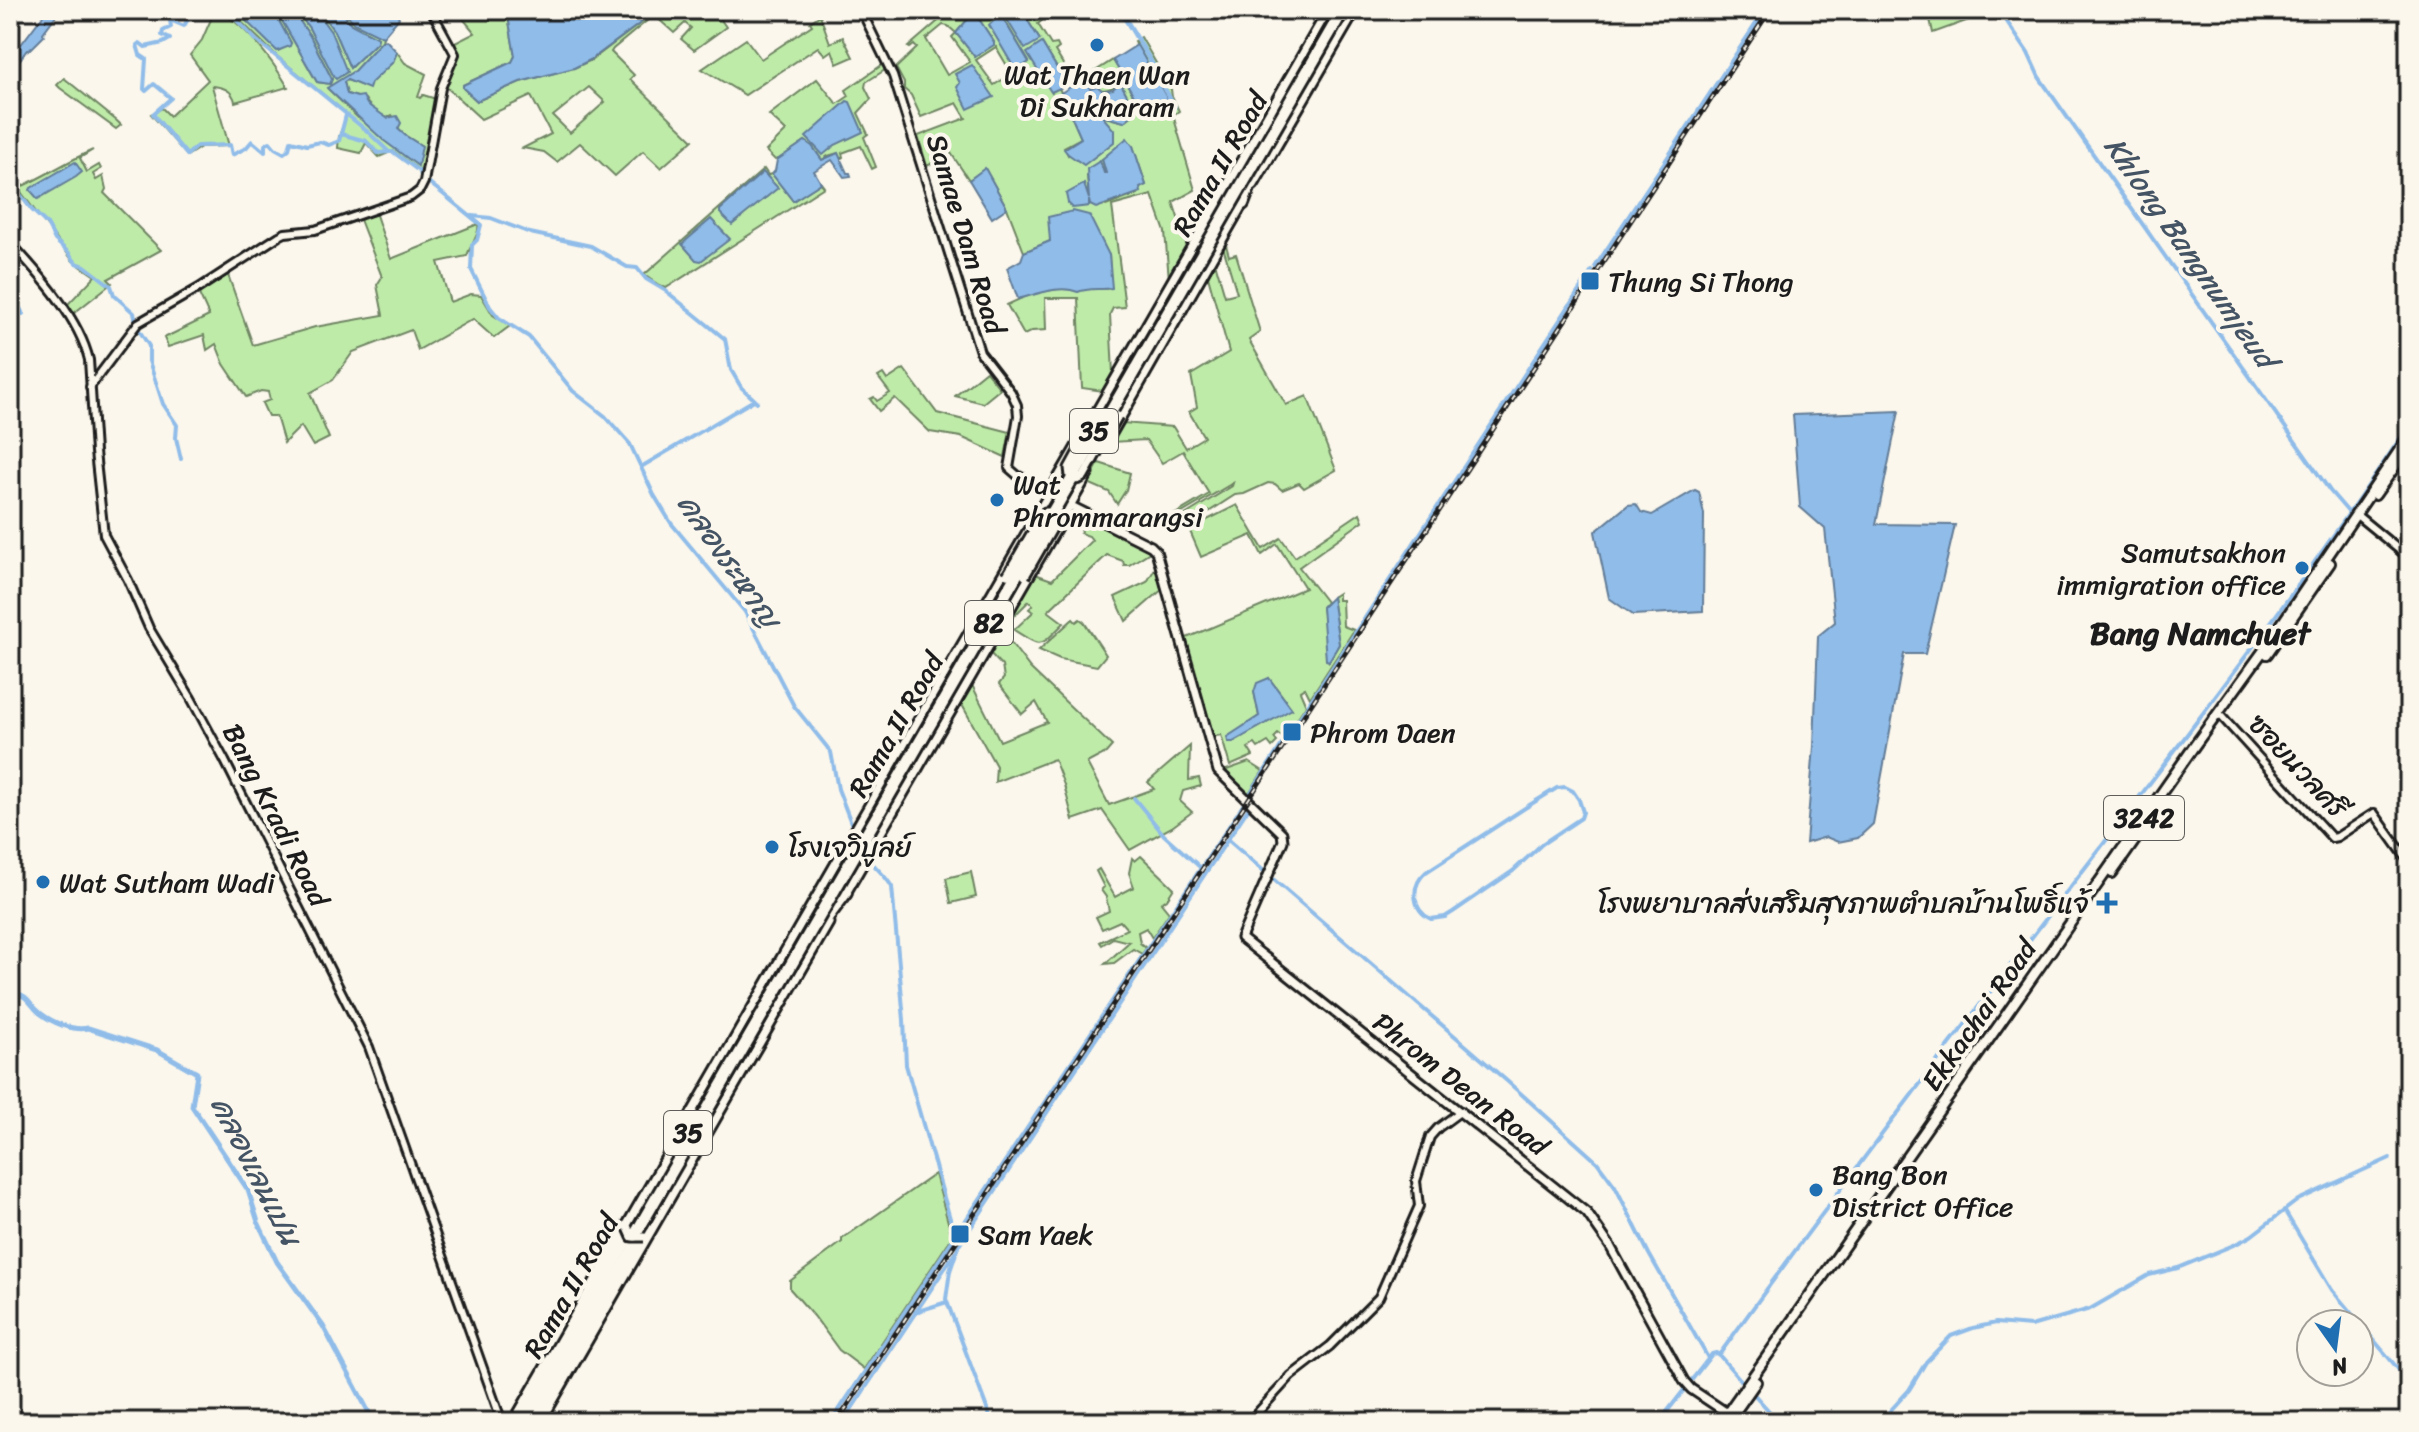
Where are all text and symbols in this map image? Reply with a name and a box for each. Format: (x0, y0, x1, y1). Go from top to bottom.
marker: Wat Thaen Wan Di Sukharam (1088, 36, 1106, 54)
place label: Wat Thaen Wan Di Sukharam (1004, 50, 1190, 131)
street label: Rama II Road (1159, 80, 1282, 246)
water label: Khlong Bangnumjeud (2089, 124, 2295, 386)
street label: Samae Dam Road (912, 128, 1020, 342)
place label: Thung Si Thong (1608, 257, 1794, 306)
marker: Thung Si Thong (1579, 270, 1601, 292)
road number: 35 (1070, 409, 1118, 453)
place label: Wat Phrommarangsi (1013, 460, 1204, 541)
water label: คลองระหาญ (663, 482, 798, 643)
marker: Wat Phrommarangsi (988, 491, 1006, 509)
place label: Samutsakhon immigration office (2056, 528, 2286, 609)
marker: Samutsakhon immigration office (2293, 559, 2311, 577)
road number: 82 (965, 601, 1013, 645)
district label: Bang Namchuet (2090, 605, 2312, 662)
street label: Rama II Road (835, 641, 958, 807)
street label: ซอยนวลศรี (2236, 702, 2362, 832)
place label: Phrom Daen (1310, 708, 1456, 757)
street label: Bang Kradi Road (209, 715, 344, 917)
marker: Phrom Daen (1281, 721, 1303, 743)
road number: 3242 (2104, 796, 2184, 840)
place label: โรงเจวิบูลย์ (788, 823, 916, 872)
marker: โรงเจวิบูลย์ (763, 838, 781, 856)
place label: Wat Sutham Wadi (59, 858, 276, 907)
marker: Wat Sutham Wadi (34, 873, 52, 891)
place label: โรงพยาบาลส่งเสริมสุขภาพตำบลบ้านโพธิ์แจ้ (1597, 879, 2093, 928)
marker: โรงพยาบาลส่งเสริมสุขภาพตำบลบ้านโพธิ์แจ้ (2096, 892, 2118, 914)
street label: Ekkachai Road (1908, 927, 2051, 1102)
street label: Phrom Dean Road (1362, 999, 1562, 1170)
water label: คลองเลนเปน (195, 1086, 318, 1258)
road number: 35 (664, 1111, 712, 1155)
place label: Bang Bon District Office (1832, 1150, 2013, 1231)
marker: Bang Bon District Office (1807, 1181, 1825, 1199)
street label: Rama II Road (510, 1202, 633, 1368)
place label: Sam Yaek (978, 1210, 1093, 1259)
marker: Sam Yaek (949, 1223, 971, 1245)
north arrow (2295, 1308, 2375, 1388)
text: N (2327, 1346, 2353, 1388)

